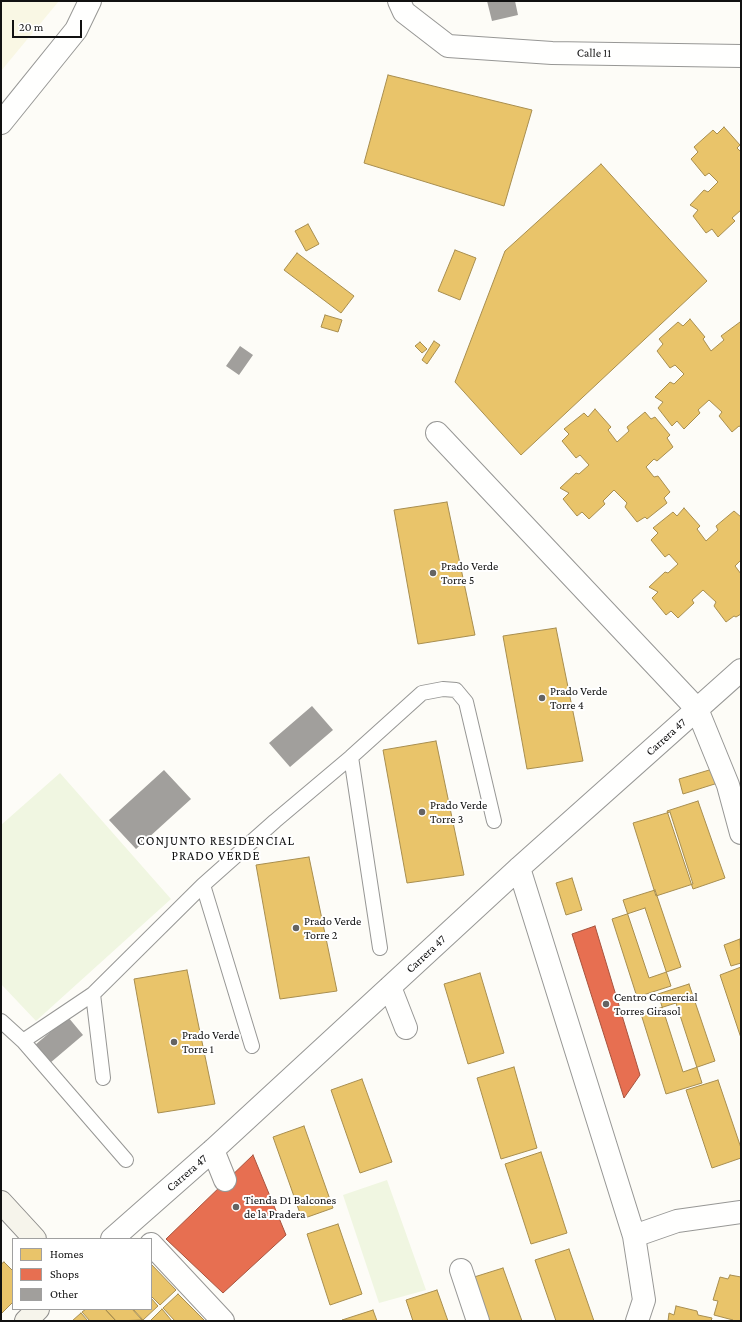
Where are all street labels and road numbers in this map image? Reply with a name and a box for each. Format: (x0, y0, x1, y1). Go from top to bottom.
street label: Calle 11 (577, 46, 611, 60)
street label: Carrera 47 (643, 715, 689, 759)
street label: Carrera 47 (403, 932, 449, 976)
street label: Carrera 47 (164, 1151, 210, 1195)

